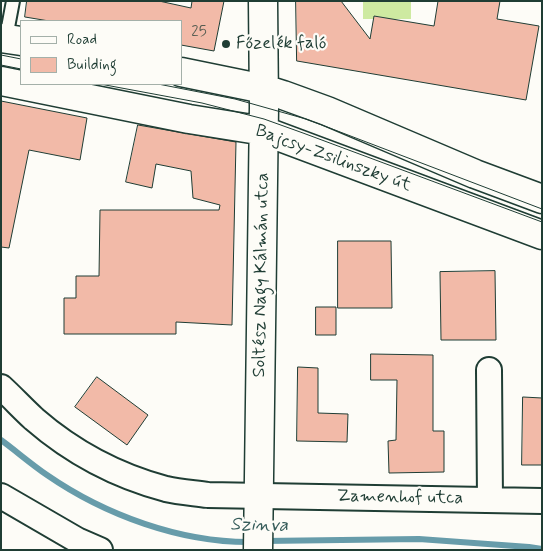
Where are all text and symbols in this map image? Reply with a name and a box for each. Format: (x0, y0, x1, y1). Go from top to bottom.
legend (20, 20, 182, 85)
house number: 25 (191, 24, 207, 42)
text: Road (67, 30, 97, 50)
place label: Főzelék faló (236, 33, 326, 55)
marker: Főzelék faló (220, 38, 232, 50)
text: Building (67, 55, 117, 75)
street label: Bajcsy-Zsilinszky út (252, 121, 414, 197)
street label: Soltész Nagy Kálmán utca (249, 172, 275, 378)
street label: Zamenhof utca (337, 486, 463, 510)
water label: Szinva (230, 514, 288, 538)

